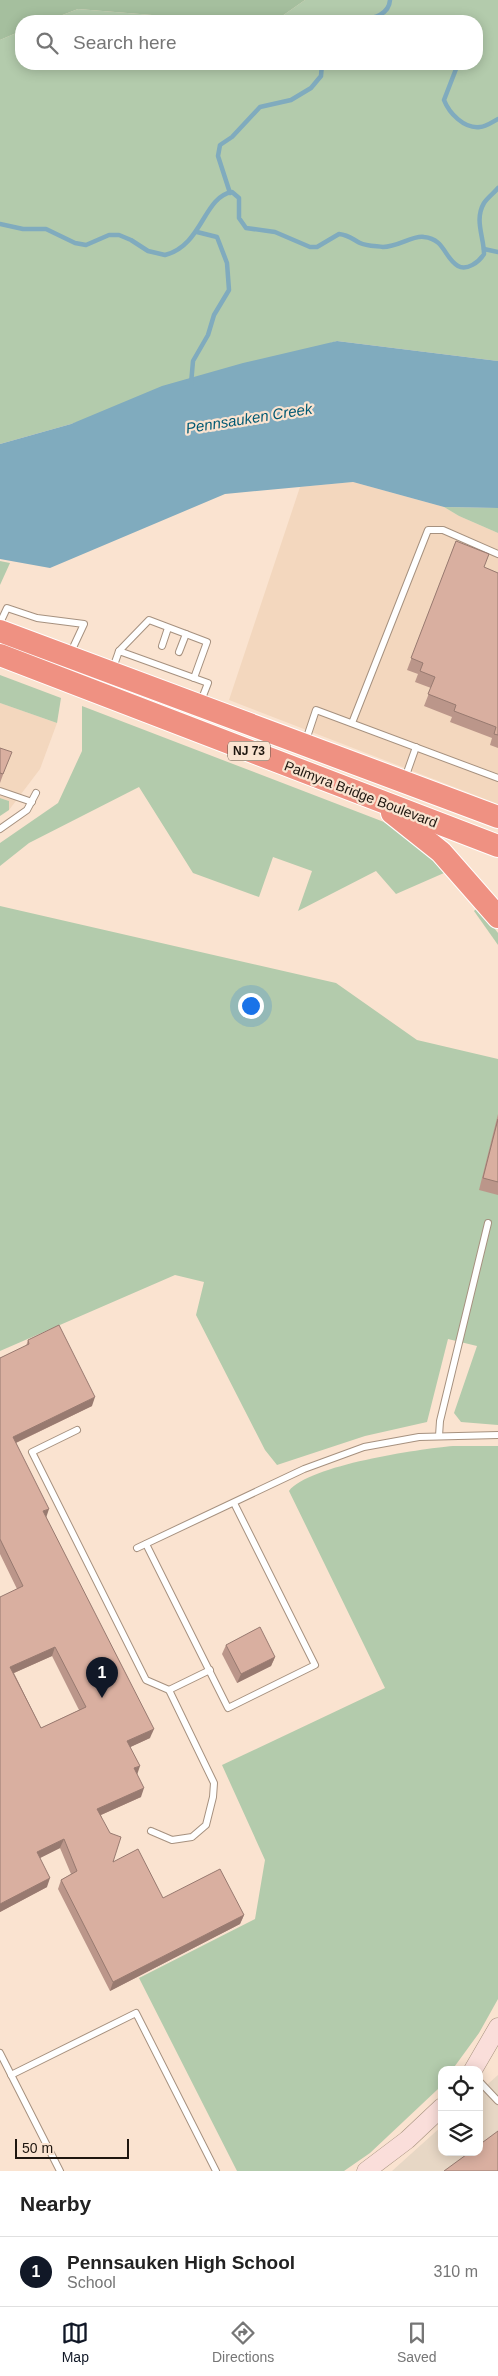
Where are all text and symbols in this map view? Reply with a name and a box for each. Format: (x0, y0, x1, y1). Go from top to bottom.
search box (15, 15, 483, 70)
icon: search (33, 29, 61, 57)
text: Search here (73, 32, 177, 53)
water label: Pennsauken Creek (185, 399, 315, 436)
road number: NJ 73 (228, 741, 270, 760)
street label: Palmyra Bridge Boulevard (282, 757, 440, 831)
your location (238, 993, 264, 1019)
pin: 1 (86, 1657, 118, 1698)
map controls (438, 2066, 483, 2156)
button: locate (438, 2066, 483, 2111)
button: layers (438, 2111, 483, 2156)
scale bar (15, 2136, 129, 2159)
text: 50 m (22, 2140, 53, 2156)
text: Nearby (20, 2192, 91, 2215)
text: Pennsauken High School (67, 2252, 295, 2273)
text: 1 (32, 2263, 40, 2280)
text: 310 m (434, 2263, 478, 2280)
text: School (67, 2274, 116, 2291)
tab: Map (61, 2319, 89, 2365)
tab: Directions (212, 2319, 274, 2365)
tab: Saved (397, 2319, 437, 2365)

